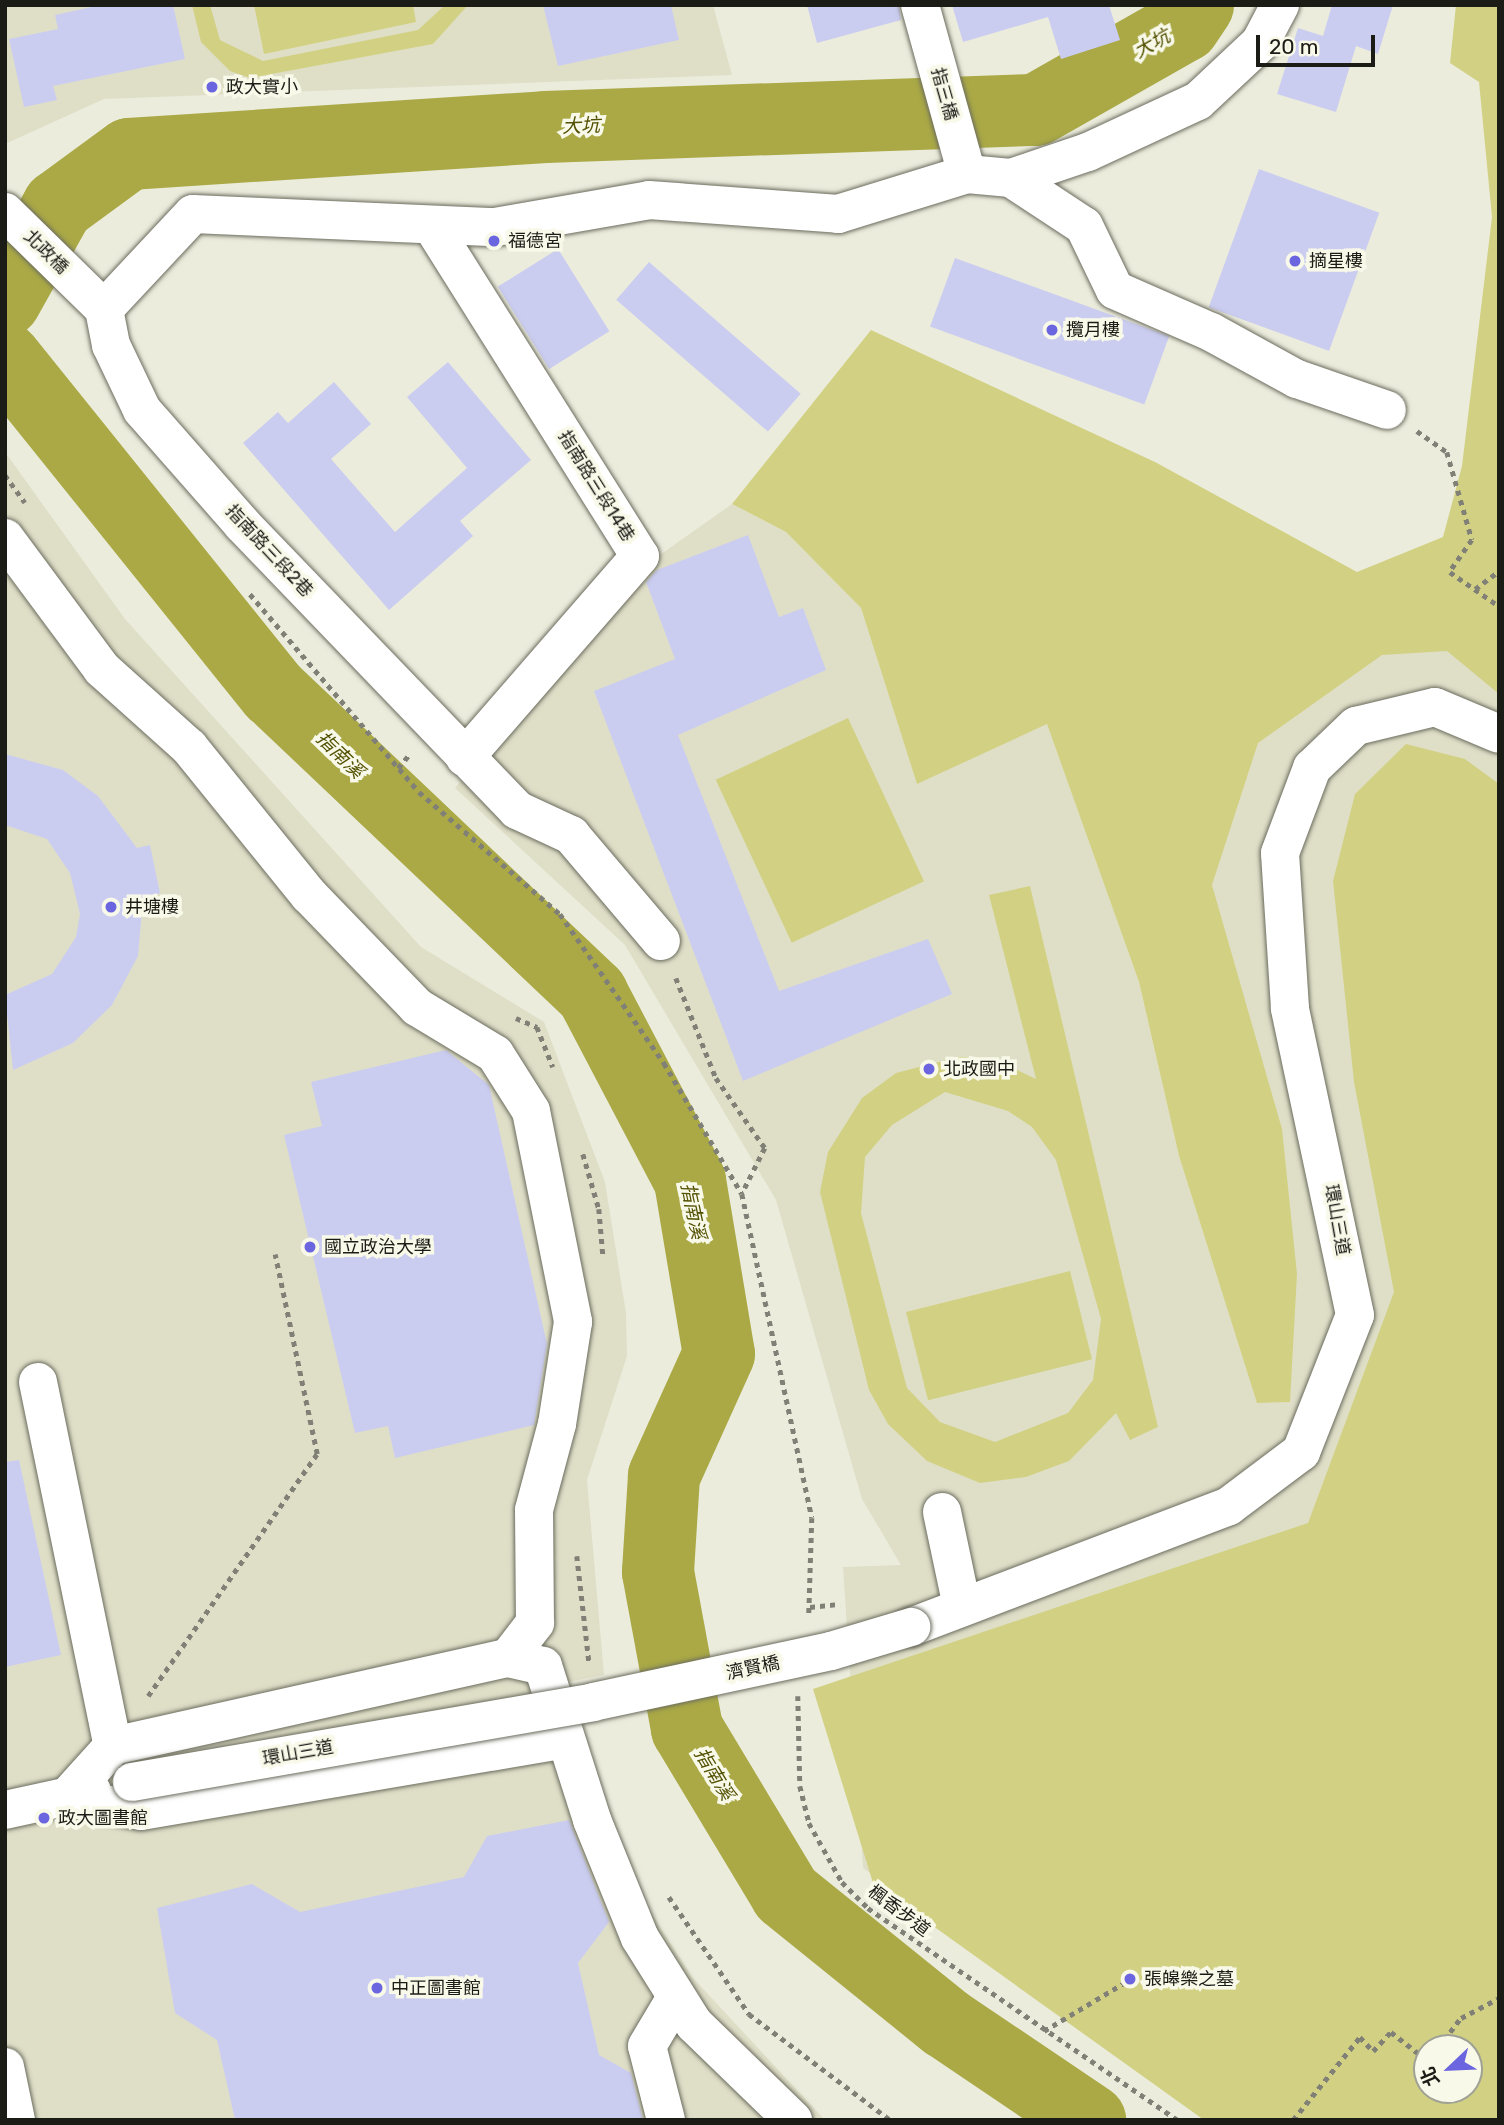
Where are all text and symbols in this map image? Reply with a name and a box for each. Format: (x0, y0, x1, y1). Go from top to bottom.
scale bar (1259, 21, 1378, 65)
water label: 大坑 (1130, 25, 1174, 63)
text: 20 m (1269, 34, 1318, 59)
street label: 指三橋 (926, 65, 962, 123)
place label: 政大實小 (226, 76, 298, 98)
marker: 政大實小 (204, 79, 220, 95)
water label: 大坑 (562, 114, 600, 138)
street label: 北政橋 (19, 225, 73, 279)
place label: 福德宮 (508, 230, 562, 252)
marker: 福德宮 (486, 233, 502, 249)
place label: 摘星樓 (1309, 250, 1363, 272)
marker: 摘星樓 (1287, 253, 1303, 269)
place label: 攬月樓 (1066, 319, 1120, 341)
marker: 攬月樓 (1044, 322, 1060, 338)
street label: 指南路三段14巷 (553, 426, 639, 546)
street label: 指南路三段2巷 (221, 500, 317, 602)
water label: 指南溪 (312, 727, 368, 783)
place label: 井塘樓 (125, 896, 179, 918)
marker: 井塘樓 (103, 899, 119, 915)
place label: 北政國中 (943, 1058, 1015, 1080)
marker: 北政國中 (921, 1061, 937, 1077)
water label: 指南溪 (676, 1181, 710, 1241)
street label: 環山三道 (1320, 1183, 1354, 1257)
place label: 國立政治大學 (324, 1236, 432, 1258)
marker: 國立政治大學 (302, 1239, 318, 1255)
street label: 濟賢橋 (724, 1652, 782, 1684)
street label: 環山三道 (261, 1736, 335, 1770)
water label: 指南溪 (690, 1744, 738, 1804)
place label: 政大圖書館 (58, 1807, 148, 1829)
marker: 政大圖書館 (36, 1810, 52, 1826)
street label: 楓香步道 (864, 1881, 934, 1941)
place label: 張皞樂之墓 (1144, 1968, 1234, 1990)
marker: 張皞樂之墓 (1122, 1971, 1138, 1987)
place label: 中正圖書館 (391, 1977, 481, 1999)
marker: 中正圖書館 (369, 1980, 385, 1996)
north arrow (1413, 2034, 1483, 2104)
text: 北 (1416, 2063, 1444, 2090)

